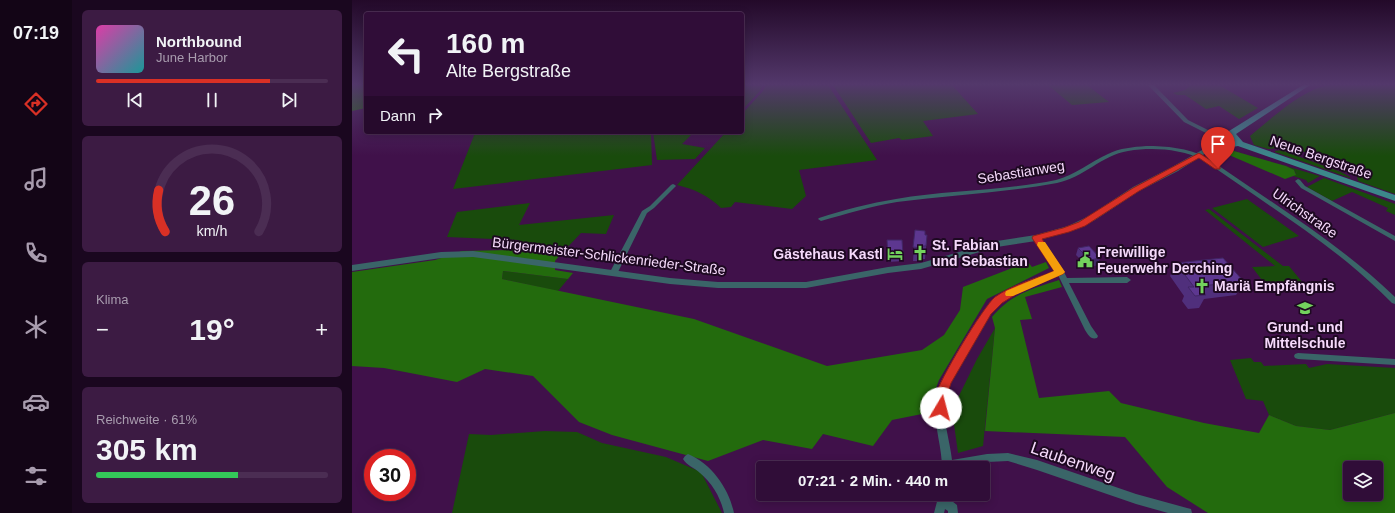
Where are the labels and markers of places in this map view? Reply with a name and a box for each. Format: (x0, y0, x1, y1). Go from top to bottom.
pin (1201, 127, 1235, 168)
place label: St. Fabian und Sebastian (932, 237, 1028, 269)
church icon: St. Fabian und Sebastian (911, 244, 929, 262)
place label: Freiwillige Feuerwehr Derching (1097, 244, 1232, 276)
hotel icon: Gästehaus Kastl (886, 245, 904, 263)
place label: Gästehaus Kastl (773, 246, 883, 262)
public building icon: Freiwillige Feuerwehr Derching (1076, 251, 1094, 269)
church icon: Mariä Empfängnis (1193, 277, 1211, 295)
place label: Mariä Empfängnis (1214, 278, 1335, 294)
school or university icon: Grund- und Mittelschule (1296, 299, 1314, 317)
place label: Grund- und Mittelschule (1265, 319, 1346, 351)

